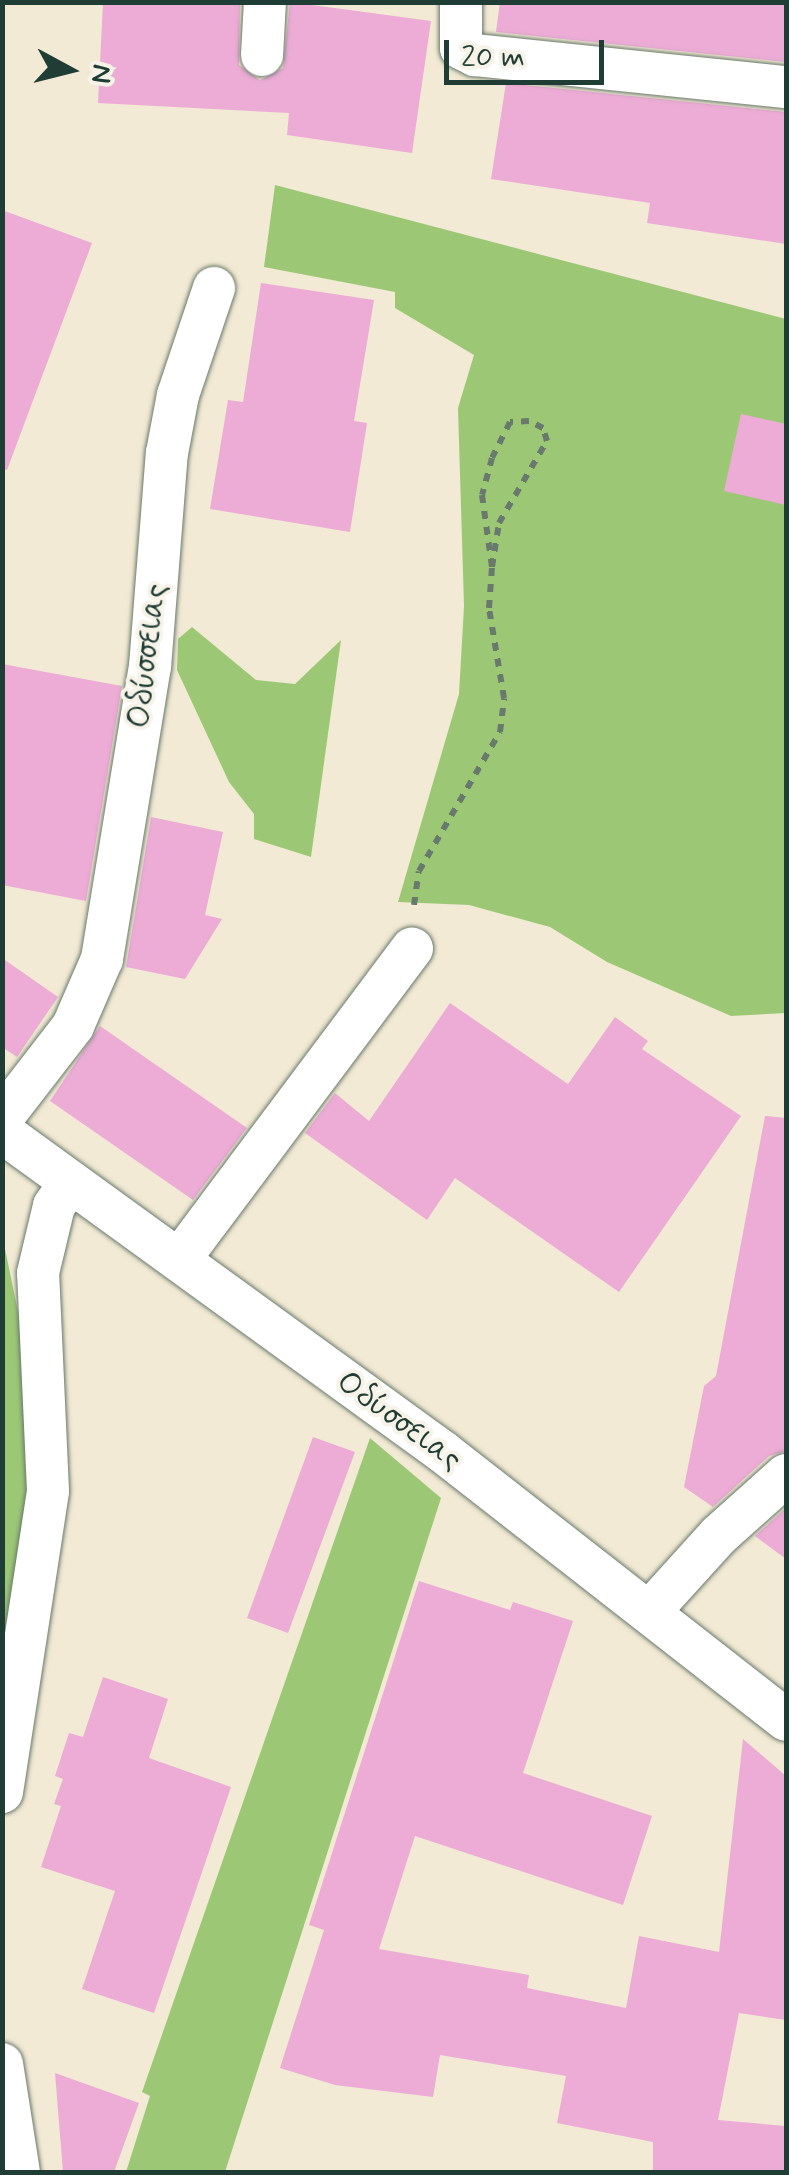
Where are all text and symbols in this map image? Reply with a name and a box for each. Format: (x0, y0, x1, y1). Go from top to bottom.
north arrow (20, 20, 120, 120)
scale bar (449, 20, 609, 82)
text: 20 m (461, 38, 525, 77)
text: N (81, 62, 120, 85)
street label: Οδύσσειας (120, 581, 176, 731)
street label: Οδύσσειας (329, 1363, 469, 1479)

